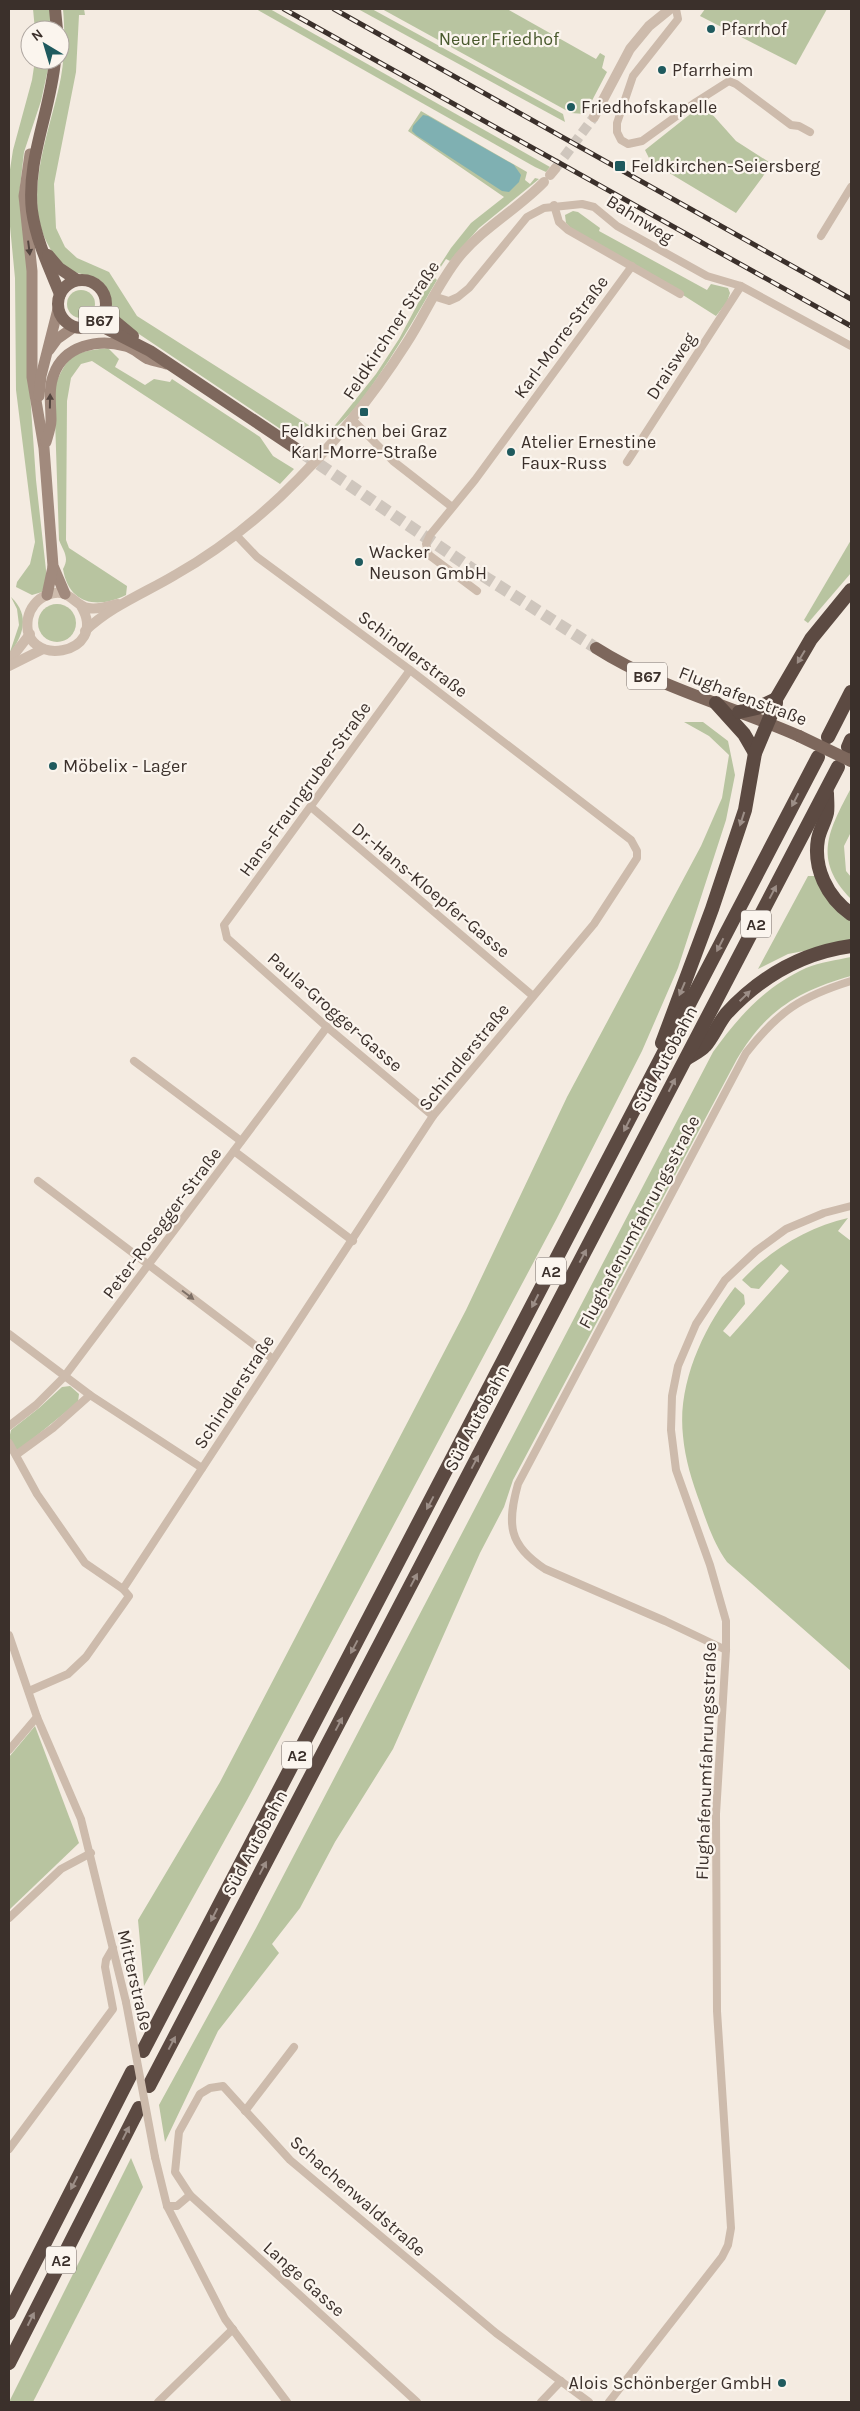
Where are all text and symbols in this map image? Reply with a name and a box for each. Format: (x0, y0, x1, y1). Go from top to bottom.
place label: Pfarrhof (721, 18, 788, 40)
north arrow (20, 20, 70, 70)
marker: Pfarrhof (705, 23, 717, 35)
text: N (28, 25, 46, 45)
park label: Neuer Friedhof (439, 28, 560, 50)
place label: Pfarrheim (672, 59, 753, 81)
marker: Pfarrheim (656, 64, 668, 76)
place label: Friedhofskapelle (581, 96, 717, 118)
marker: Friedhofskapelle (565, 101, 577, 113)
place label: Feldkirchen-Seiersberg (631, 155, 820, 177)
marker: Feldkirchen-Seiersberg (613, 159, 627, 173)
street label: Bahnweg (602, 190, 678, 248)
one-way arrow (25, 240, 33, 256)
street label: Feldkirchner Straße (338, 256, 444, 404)
street label: Karl-Morre-Straße (509, 271, 613, 403)
road number: B67 (79, 306, 119, 334)
street label: Draisweg (641, 328, 701, 404)
one-way arrow (46, 392, 54, 408)
marker: Feldkirchen bei Graz Karl-Morre-Straße (358, 406, 370, 418)
place label: Feldkirchen bei Graz Karl-Morre-Straße (281, 420, 447, 463)
place label: Atelier Ernestine Faux-Russ (521, 431, 656, 474)
marker: Atelier Ernestine Faux-Russ (505, 446, 517, 458)
place label: Wacker Neuson GmbH (369, 541, 487, 584)
marker: Wacker Neuson GmbH (353, 556, 365, 568)
street label: Schindlerstraße (354, 606, 472, 702)
one-way arrow (796, 650, 805, 664)
street label: Flughafenstraße (676, 661, 810, 731)
road number: B67 (627, 662, 667, 689)
street label: Hans-Fraungruber-Straße (234, 697, 376, 881)
place label: Möbelix - Lager (63, 755, 187, 777)
marker: Möbelix - Lager (47, 760, 59, 772)
one-way arrow (791, 793, 799, 808)
one-way arrow (737, 812, 745, 827)
street label: Dr.-Hans-Kloepfer-Gasse (347, 817, 515, 963)
one-way arrow (769, 885, 777, 899)
road number: A2 (741, 911, 771, 938)
one-way arrow (716, 937, 724, 952)
street label: Paula-Grogger-Gasse (263, 947, 407, 1077)
one-way arrow (677, 982, 685, 996)
one-way arrow (739, 990, 751, 1002)
street label: Schindlerstraße (414, 999, 514, 1115)
street label: Süd Autobahn (628, 1002, 702, 1116)
one-way arrow (668, 1078, 676, 1092)
street label: Flughafenumfahrungsstraße (573, 1112, 705, 1332)
one-way arrow (622, 1119, 631, 1132)
street label: Peter-Rosegger-Straße (98, 1143, 226, 1303)
one-way arrow (579, 1249, 587, 1263)
road number: A2 (536, 1258, 566, 1284)
one-way arrow (181, 1290, 195, 1300)
one-way arrow (531, 1293, 539, 1308)
street label: Schindlerstraße (189, 1331, 279, 1453)
street label: Süd Autobahn (440, 1361, 514, 1475)
one-way arrow (471, 1455, 479, 1469)
one-way arrow (426, 1496, 434, 1510)
one-way arrow (410, 1572, 418, 1587)
one-way arrow (350, 1639, 358, 1654)
street label: Flughafenumfahrungsstraße (691, 1642, 721, 1880)
one-way arrow (334, 1717, 343, 1731)
road number: A2 (282, 1742, 312, 1768)
street label: Süd Autobahn (218, 1786, 292, 1900)
one-way arrow (259, 1861, 267, 1875)
one-way arrow (210, 1908, 218, 1922)
street label: Mitterstraße (113, 1927, 157, 2033)
one-way arrow (168, 2036, 176, 2050)
one-way arrow (122, 2126, 130, 2140)
street label: Schachenwaldstraße (286, 2131, 430, 2261)
one-way arrow (70, 2176, 78, 2190)
street label: Lange Gasse (259, 2237, 349, 2321)
road number: A2 (46, 2246, 76, 2274)
one-way arrow (27, 2312, 35, 2326)
place label: Alois Schönberger GmbH (569, 2372, 772, 2394)
marker: Alois Schönberger GmbH (776, 2377, 788, 2389)

